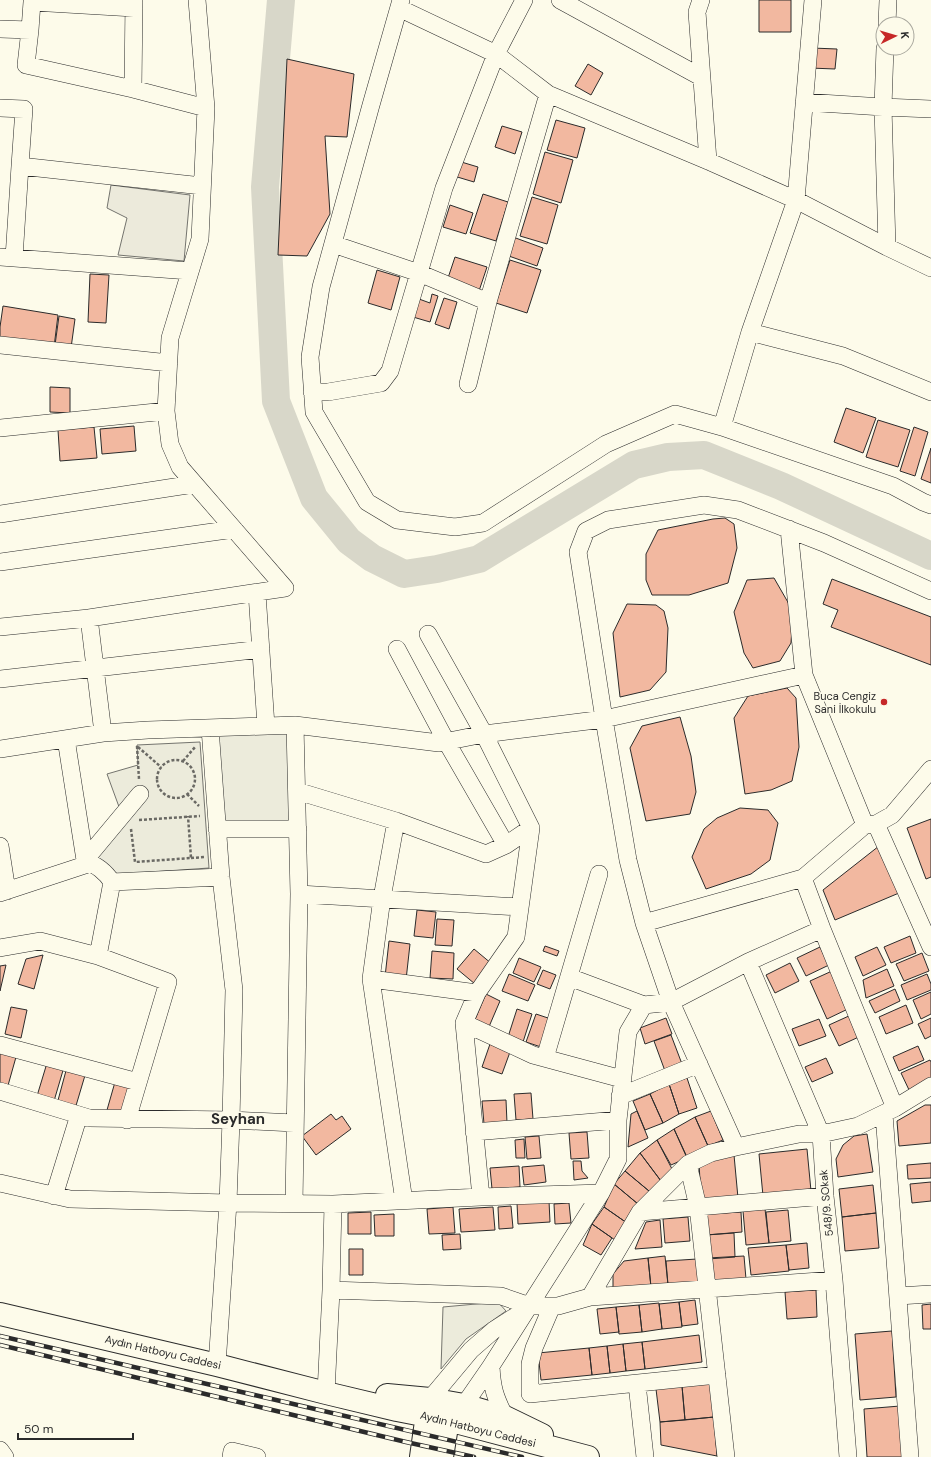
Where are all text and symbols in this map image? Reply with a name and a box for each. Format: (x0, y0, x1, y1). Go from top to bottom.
north arrow (875, 16, 915, 56)
text: K (898, 31, 912, 39)
place label: Buca Cengiz Sani İlkokulu (814, 689, 876, 716)
marker: Buca Cengiz Sani İlkokulu (879, 697, 889, 707)
district label: Seyhan (211, 1109, 265, 1129)
street label: 548/9. SOkak (816, 1168, 836, 1237)
street label: Aydın Hatboyu Caddesi (104, 1332, 222, 1372)
street label: Aydın Hatboyu Caddesi (419, 1408, 537, 1450)
scale bar (18, 1415, 133, 1441)
text: 50 m (24, 1421, 53, 1437)

